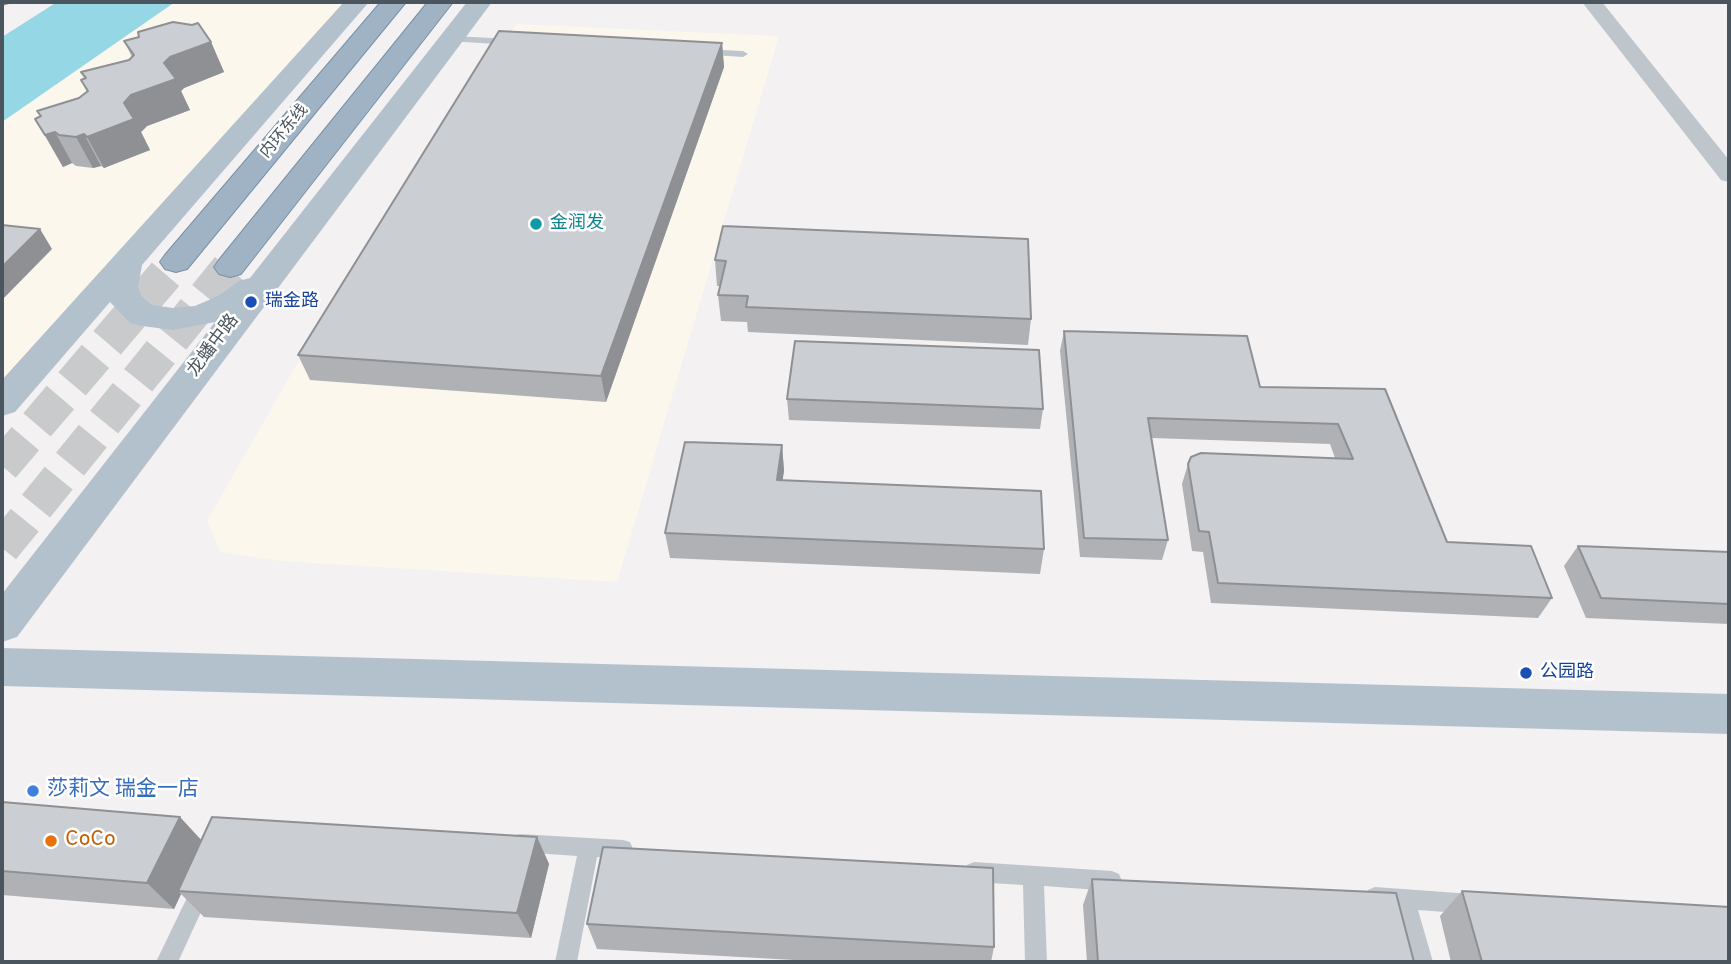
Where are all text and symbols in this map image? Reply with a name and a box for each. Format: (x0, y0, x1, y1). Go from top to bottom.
street label: 内环东线 (257, 101, 313, 163)
place label: 金润发 (550, 213, 604, 235)
marker: 金润发 (528, 216, 544, 232)
place label: 瑞金路 (265, 291, 319, 313)
marker: 瑞金路 (243, 294, 259, 310)
street label: 龙蟠中路 (184, 311, 244, 381)
place label: 公园路 (1540, 662, 1594, 684)
marker: 公园路 (1518, 665, 1534, 681)
place label: 莎莉文 瑞金一店 (47, 778, 199, 804)
marker: 莎莉文 瑞金一店 (25, 783, 41, 799)
place label: CoCo (65, 828, 116, 854)
marker: CoCo (43, 833, 59, 849)

